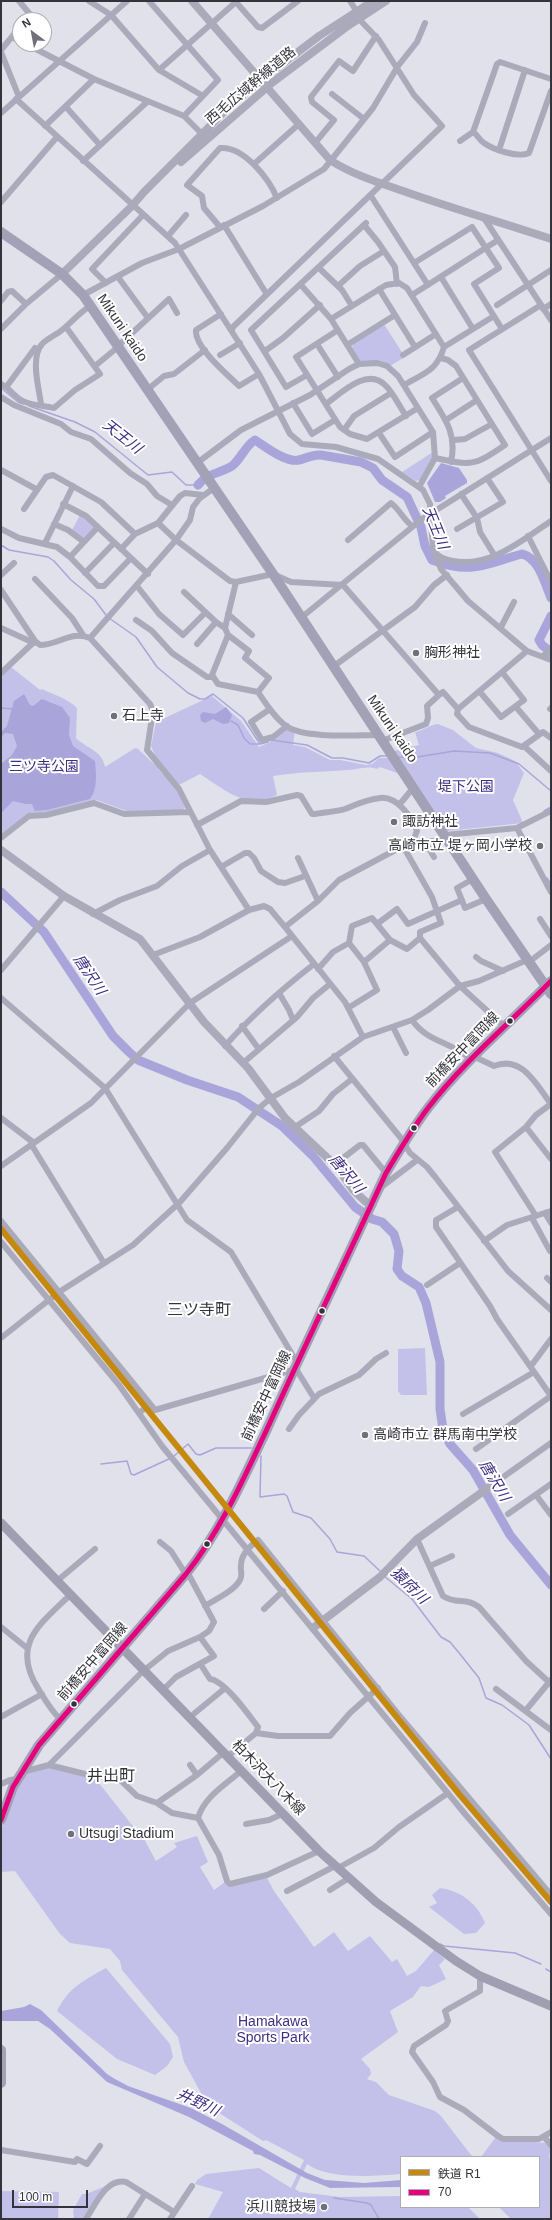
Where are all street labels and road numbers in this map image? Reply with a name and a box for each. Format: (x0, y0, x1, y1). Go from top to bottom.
street label: 西毛広域幹線道路 (203, 44, 299, 128)
street label: Mikuni kaido (93, 291, 151, 365)
street label: Mikuni kaido (363, 692, 421, 766)
street label: 前橋安中富岡線 (423, 1009, 503, 1091)
street label: 前橋安中富岡線 (239, 1348, 295, 1444)
street label: 前橋安中富岡線 (55, 1620, 131, 1704)
street label: 柏木沢大八木線 (228, 1737, 308, 1819)

